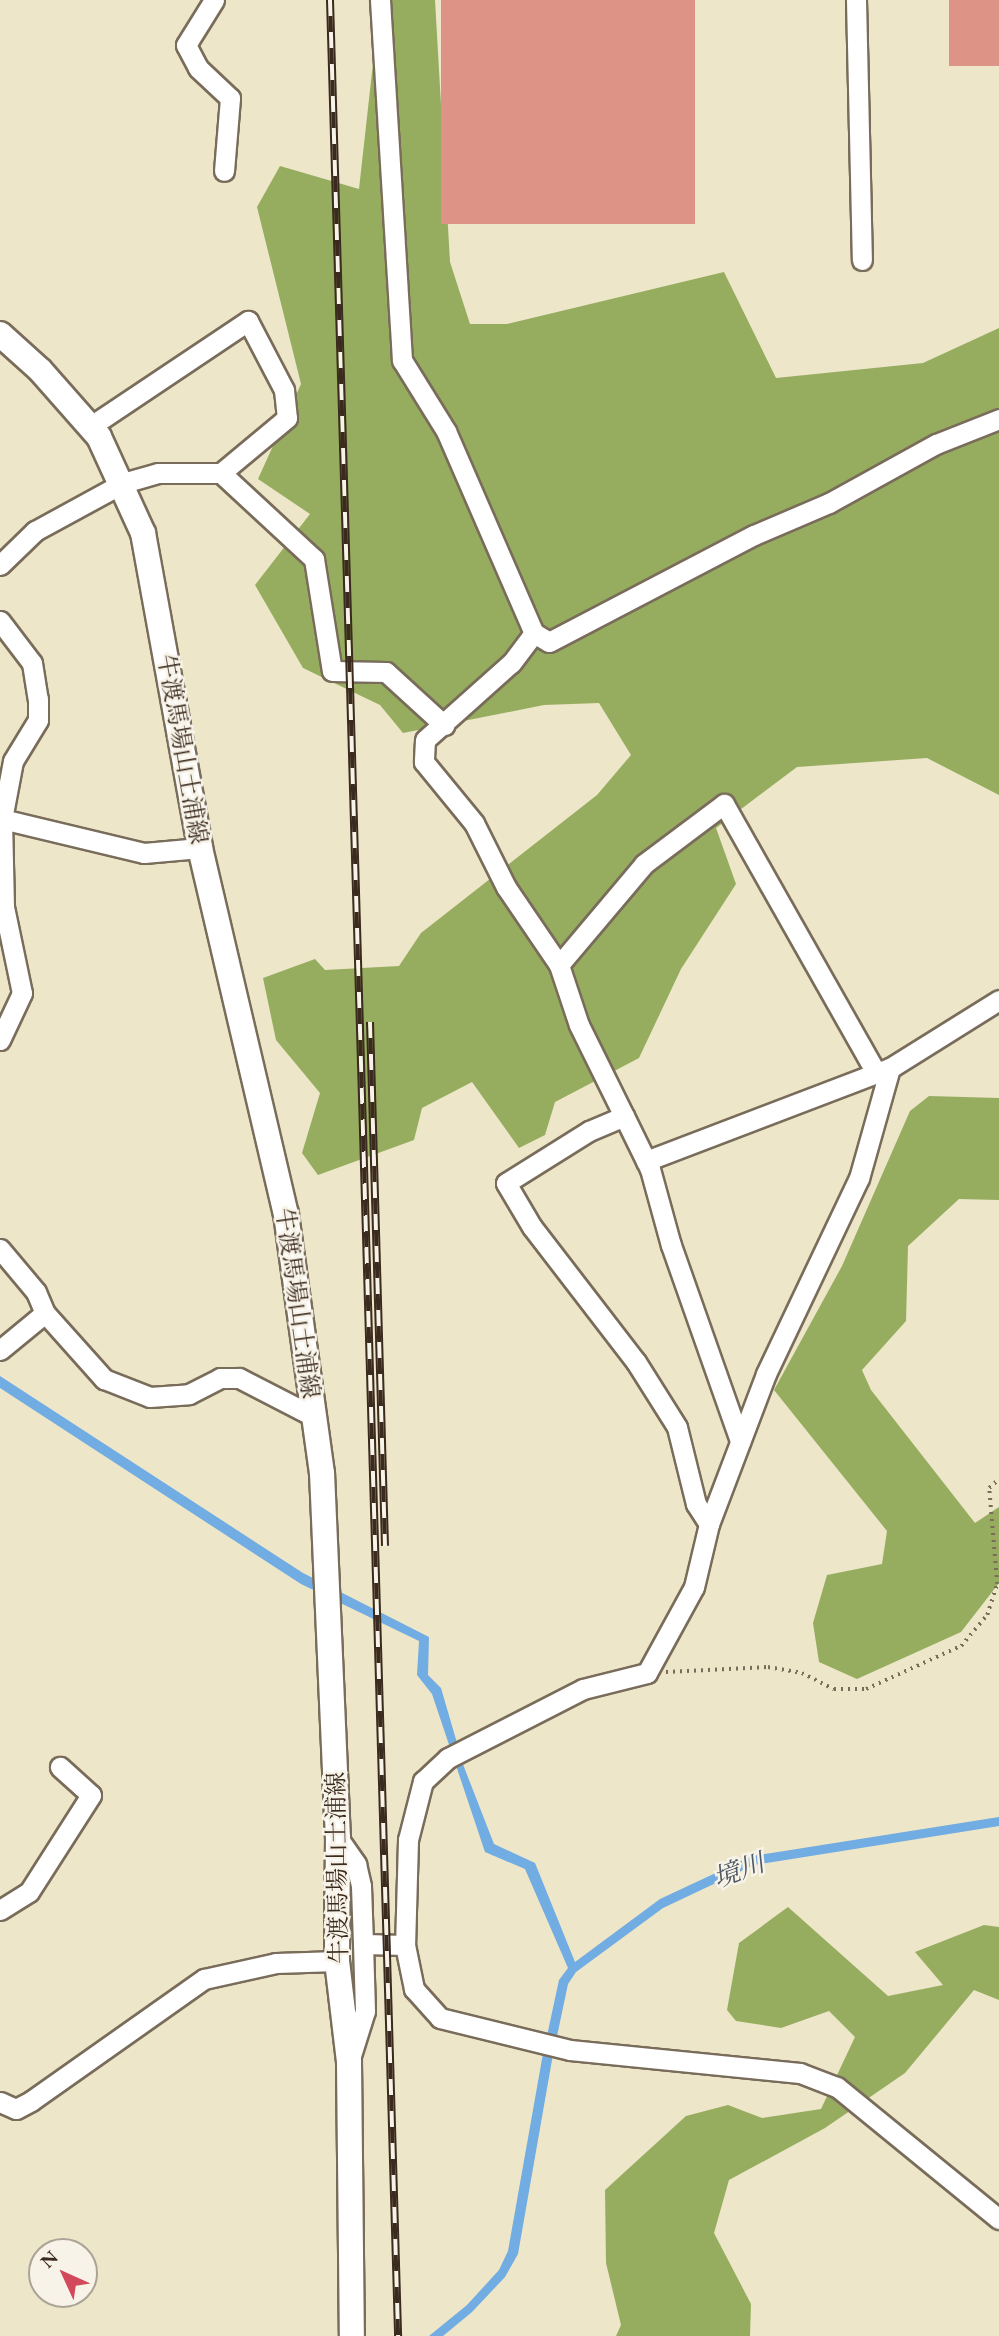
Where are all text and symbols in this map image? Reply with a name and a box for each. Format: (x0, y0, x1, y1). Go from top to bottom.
street label: 牛渡馬場山土浦線 (152, 652, 214, 846)
street label: 牛渡馬場山土浦線 (270, 1206, 326, 1400)
street label: 牛渡馬場山土浦線 (321, 1772, 353, 1964)
water label: 境川 (709, 1847, 769, 1895)
north arrow (28, 2238, 98, 2308)
text: N (35, 2245, 63, 2273)

